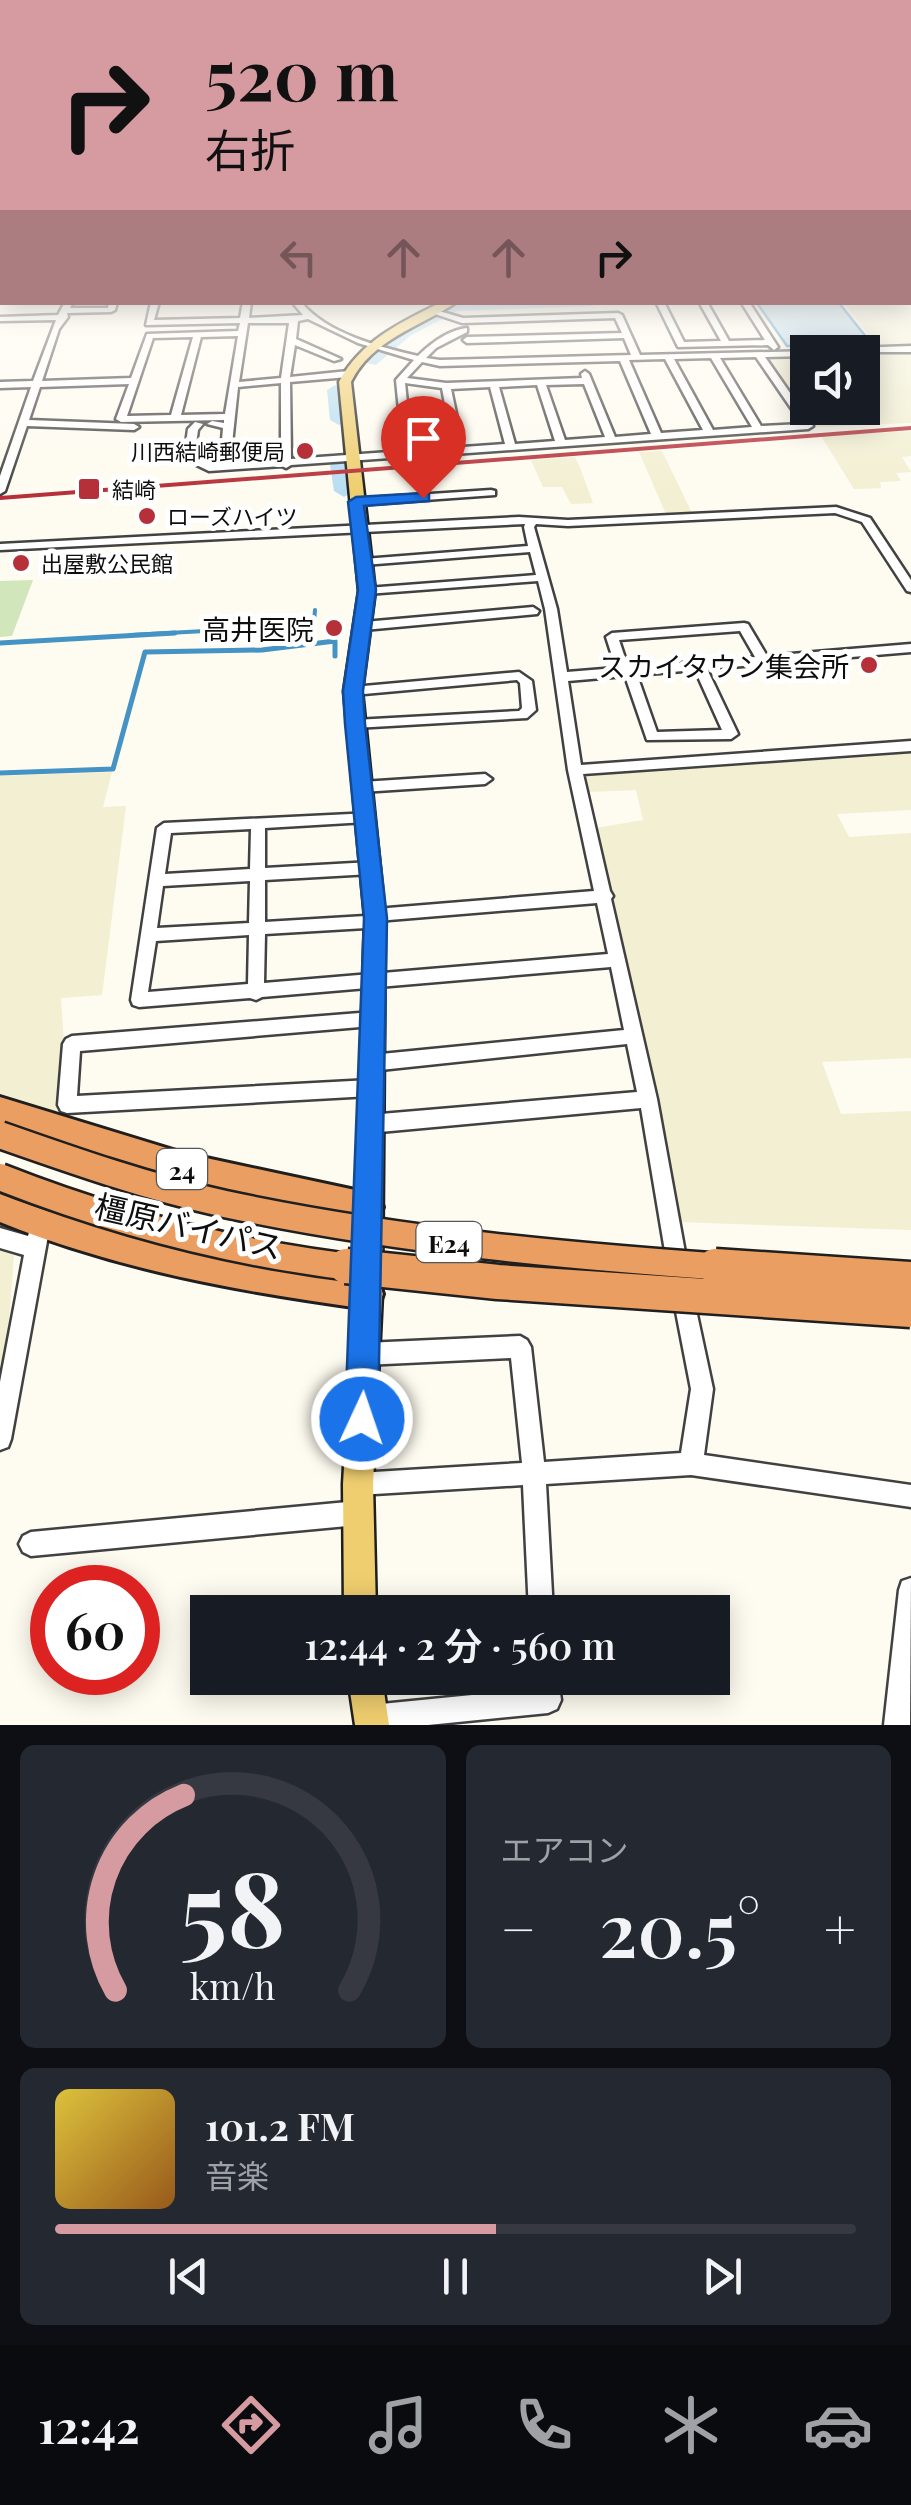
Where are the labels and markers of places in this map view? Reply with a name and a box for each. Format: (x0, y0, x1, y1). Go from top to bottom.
pin (381, 396, 466, 499)
place label: 川西結崎郵便局 (131, 436, 285, 466)
marker: 川西結崎郵便局 (294, 440, 316, 462)
place label: 結崎 (112, 474, 156, 504)
marker: 結崎 (76, 476, 102, 502)
place label: ローズハイツ (167, 501, 297, 531)
marker: ローズハイツ (136, 505, 158, 527)
place label: 出屋敷公民館 (41, 548, 173, 578)
marker: 出屋敷公民館 (10, 552, 32, 574)
place label: 高井医院 (202, 610, 314, 647)
marker: 高井医院 (323, 617, 345, 639)
place label: スカイタウン集会所 (598, 647, 849, 684)
marker: スカイタウン集会所 (858, 654, 880, 676)

